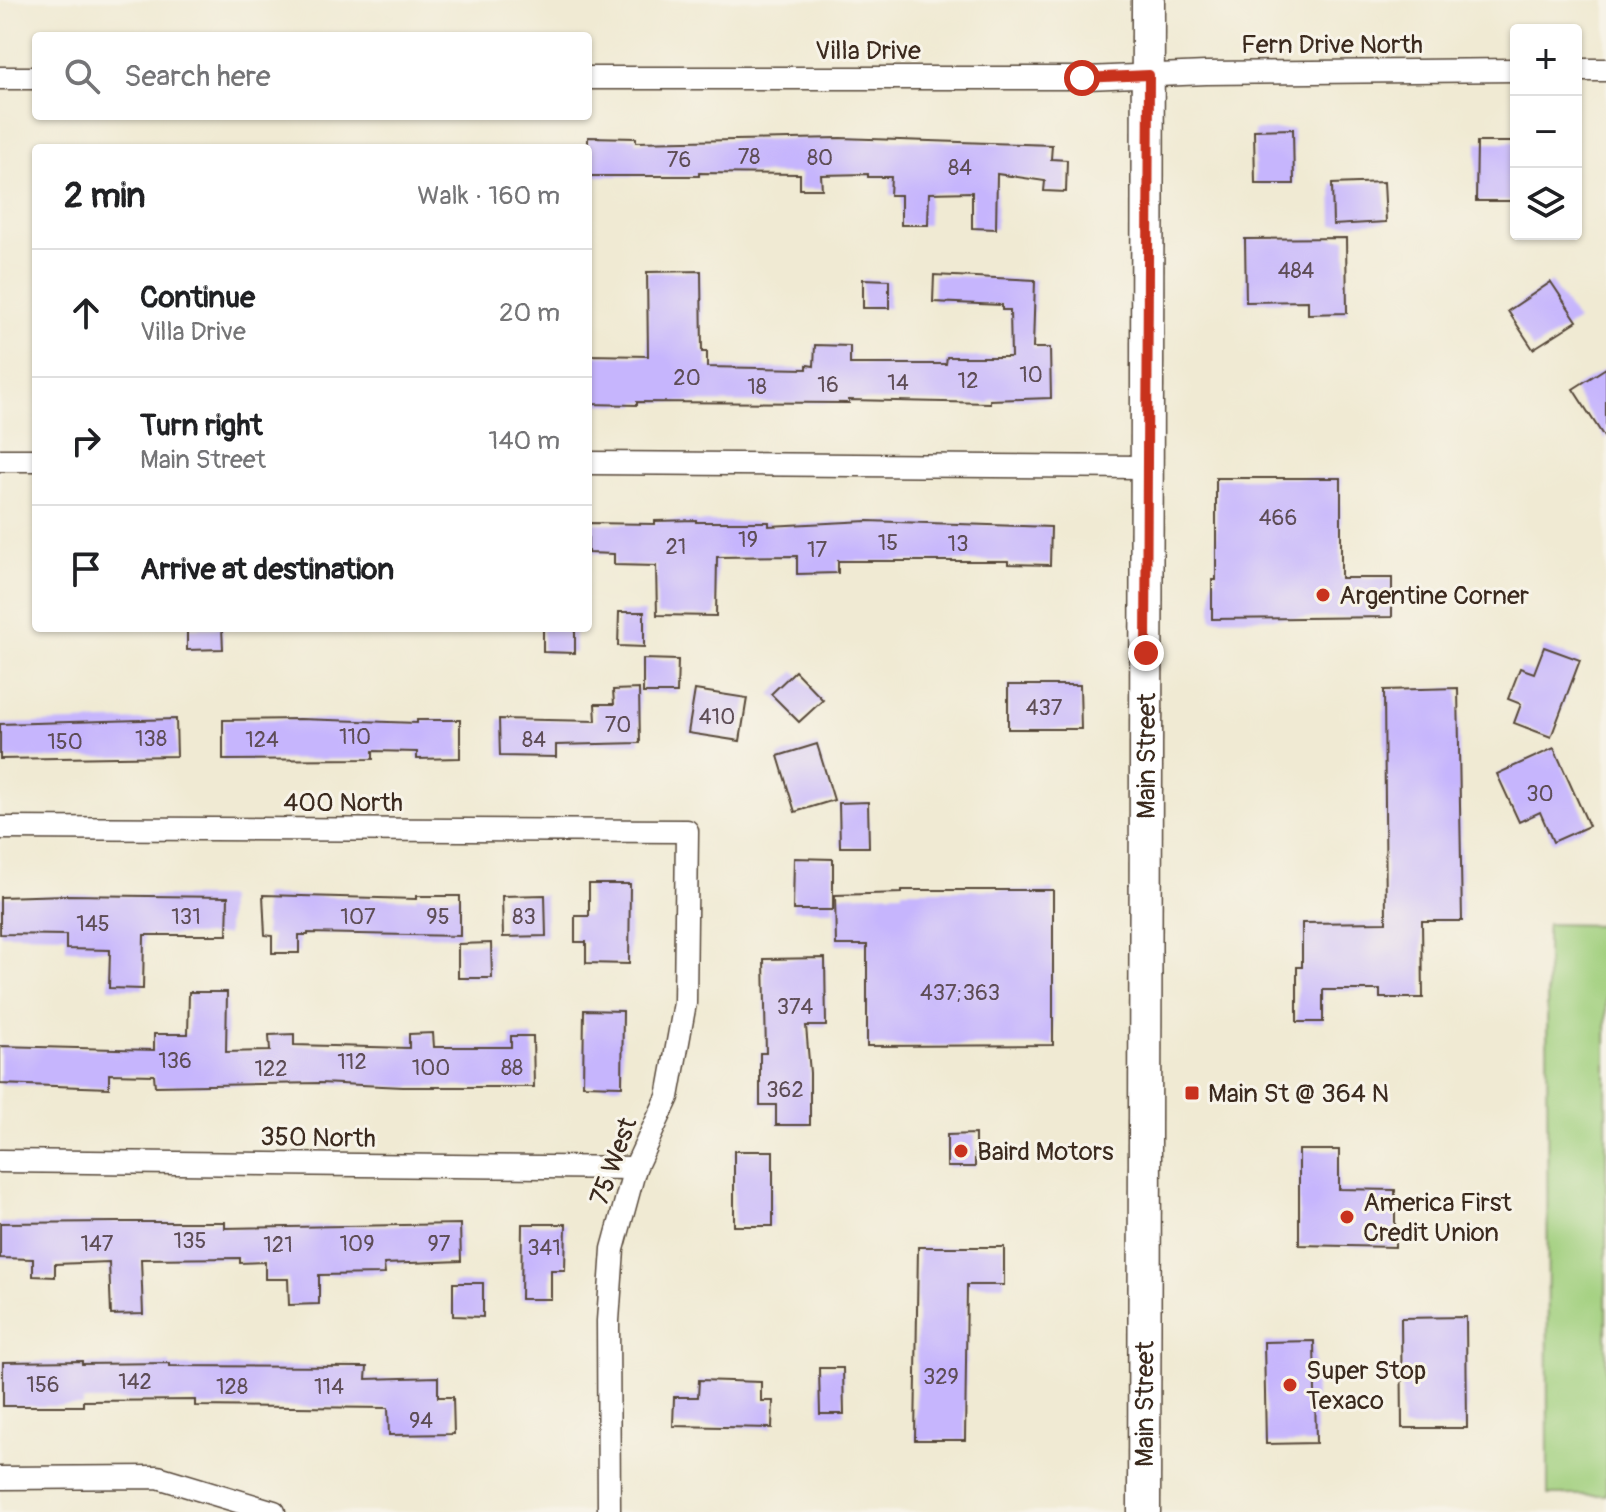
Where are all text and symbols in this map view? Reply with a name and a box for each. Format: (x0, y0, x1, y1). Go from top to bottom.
map controls (1510, 24, 1582, 240)
button: + (1510, 24, 1582, 96)
street label: Fern Drive North (1241, 29, 1423, 61)
search box (32, 32, 592, 120)
street label: Villa Drive (815, 35, 921, 67)
icon: search (60, 54, 104, 98)
text: Search here (124, 58, 271, 95)
route start (1064, 60, 1100, 96)
button: − (1510, 96, 1582, 168)
house number: 78 (738, 143, 760, 171)
house number: 80 (807, 144, 833, 172)
house number: 76 (667, 146, 691, 174)
house number: 84 (948, 154, 972, 182)
button: layers (1510, 168, 1582, 240)
text: 2 min (64, 175, 146, 218)
text: Walk · 160 m (417, 180, 560, 212)
house number: 484 (1278, 257, 1315, 285)
text: Continue (140, 279, 255, 316)
icon: ahead (64, 291, 108, 335)
text: 20 m (499, 297, 560, 329)
text: Villa Drive (140, 316, 246, 348)
house number: 10 (1019, 361, 1043, 389)
house number: 20 (673, 364, 701, 392)
house number: 12 (958, 367, 978, 395)
house number: 14 (887, 369, 909, 397)
house number: 16 (817, 371, 839, 399)
house number: 18 (747, 373, 767, 401)
text: Turn right (140, 407, 263, 444)
icon: right (64, 419, 108, 463)
text: 140 m (488, 425, 560, 457)
text: Main Street (140, 444, 266, 476)
house number: 466 (1259, 504, 1297, 532)
house number: 19 (738, 526, 758, 554)
house number: 15 (878, 529, 898, 557)
house number: 13 (948, 530, 968, 558)
house number: 21 (666, 533, 686, 561)
house number: 17 (807, 536, 827, 564)
icon: arrive (64, 547, 108, 591)
text: Arrive at destination (140, 551, 394, 588)
place label: Argentine Corner (1339, 580, 1530, 612)
marker: Argentine Corner (1314, 586, 1332, 604)
route end (1128, 635, 1164, 671)
street label: Main Street (1131, 692, 1163, 819)
house number: 437 (1026, 694, 1063, 722)
house number: 410 (699, 703, 735, 731)
house number: 70 (605, 711, 631, 739)
house number: 110 (339, 723, 371, 751)
house number: 138 (135, 725, 167, 753)
house number: 124 (245, 726, 279, 754)
house number: 84 (522, 726, 546, 754)
house number: 150 (47, 728, 83, 756)
house number: 30 (1526, 780, 1554, 808)
street label: 400 North (283, 787, 403, 819)
house number: 131 (171, 903, 201, 931)
house number: 107 (340, 903, 376, 931)
house number: 95 (426, 903, 450, 931)
house number: 83 (512, 903, 536, 931)
house number: 145 (76, 910, 110, 938)
house number: 437;363 (920, 979, 1000, 1007)
house number: 374 (777, 993, 814, 1021)
house number: 136 (158, 1047, 192, 1075)
house number: 112 (337, 1048, 367, 1076)
house number: 100 (412, 1054, 450, 1082)
house number: 88 (501, 1054, 523, 1082)
house number: 122 (254, 1055, 288, 1083)
house number: 362 (766, 1076, 804, 1104)
place label: Main St @ 364 N (1208, 1078, 1389, 1110)
marker: Main St @ 364 N (1183, 1084, 1201, 1102)
street label: 75 West (583, 1113, 645, 1209)
street label: 350 North (260, 1121, 376, 1155)
place label: Baird Motors (977, 1136, 1114, 1168)
marker: Baird Motors (952, 1142, 970, 1160)
place label: America First Credit Union (1363, 1187, 1512, 1249)
marker: America First Credit Union (1338, 1208, 1356, 1226)
house number: 135 (174, 1227, 206, 1255)
house number: 147 (80, 1230, 114, 1258)
house number: 109 (340, 1230, 374, 1258)
house number: 97 (428, 1230, 451, 1258)
house number: 121 (263, 1231, 293, 1259)
house number: 341 (527, 1234, 561, 1262)
street label: Main Street (1129, 1340, 1161, 1467)
place label: Super Stop Texaco (1306, 1355, 1426, 1417)
house number: 329 (923, 1363, 959, 1391)
house number: 142 (118, 1368, 152, 1396)
house number: 156 (26, 1371, 60, 1399)
house number: 128 (216, 1373, 248, 1401)
house number: 114 (314, 1373, 344, 1401)
marker: Super Stop Texaco (1281, 1376, 1299, 1394)
house number: 94 (409, 1407, 433, 1435)

